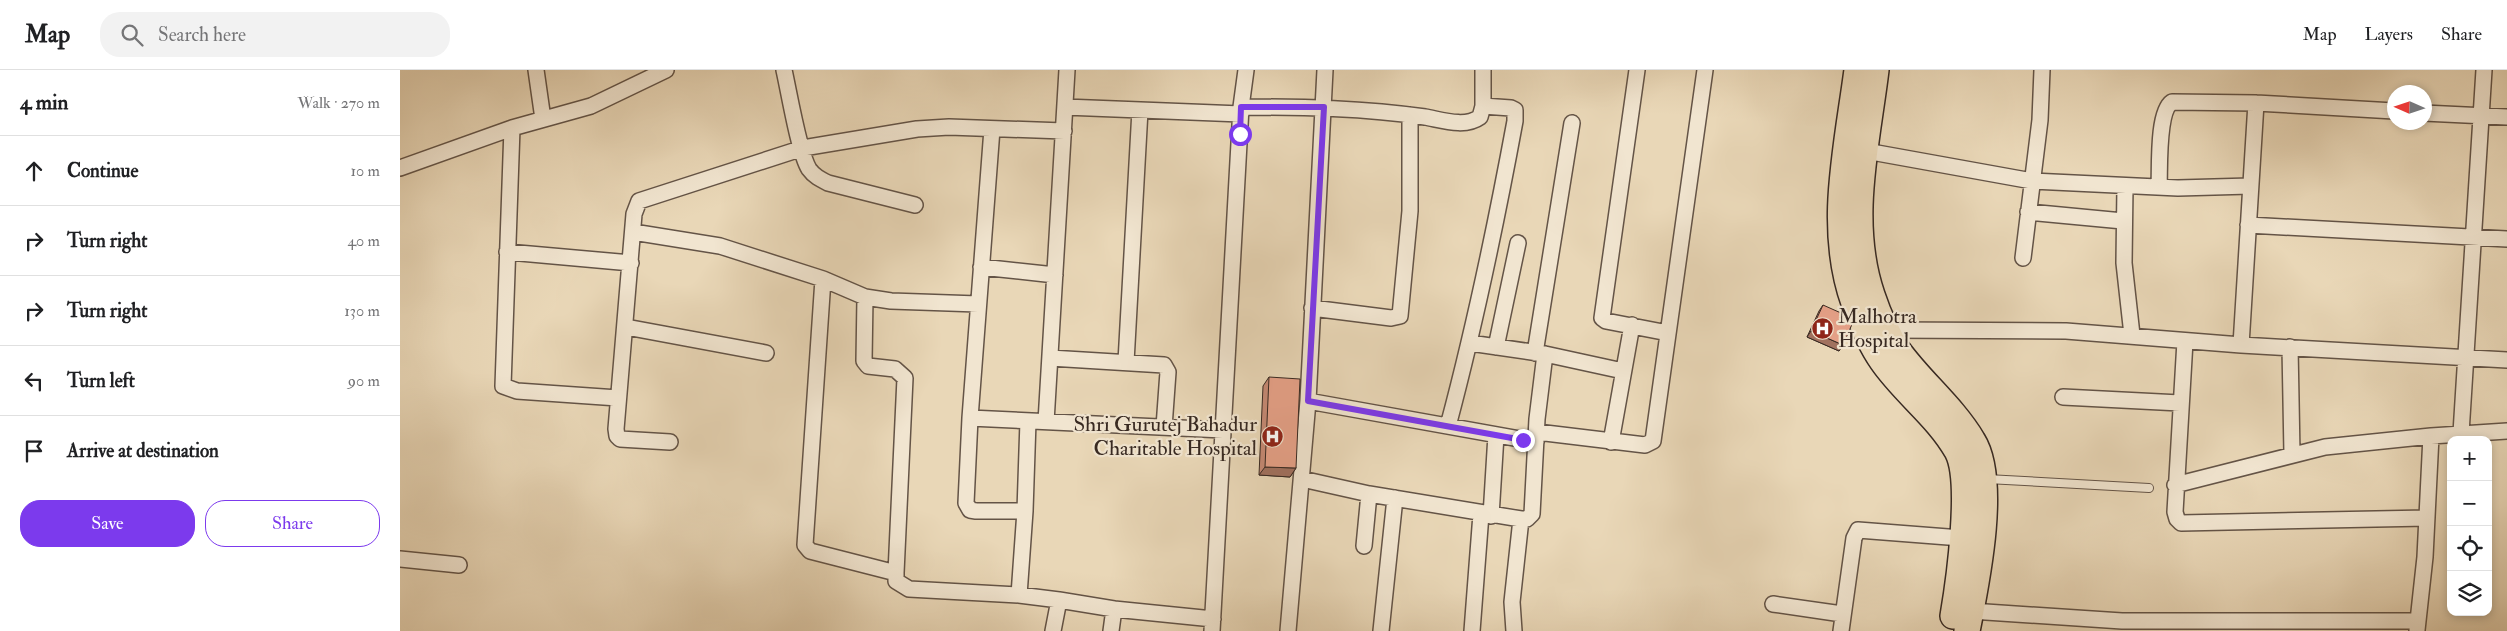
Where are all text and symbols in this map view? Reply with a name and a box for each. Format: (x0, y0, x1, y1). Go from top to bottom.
search box (100, 12, 450, 57)
text: Map (25, 19, 70, 50)
icon: search (118, 21, 146, 49)
text: Search here (158, 23, 246, 47)
text: Map (2303, 23, 2337, 46)
text: Layers (2365, 23, 2413, 46)
text: Share (2441, 23, 2482, 46)
north arrow (2387, 85, 2432, 130)
text: 4 min (20, 89, 68, 116)
text: Walk · 270 m (298, 93, 380, 113)
route start (1229, 123, 1252, 146)
icon: ahead (20, 157, 48, 185)
text: Continue (67, 159, 138, 183)
text: 10 m (350, 161, 380, 181)
icon: right (20, 227, 48, 255)
text: Turn right (67, 229, 147, 253)
text: 40 m (347, 231, 380, 251)
icon: right (20, 297, 48, 325)
text: Turn right (67, 299, 147, 323)
text: 130 m (344, 301, 380, 321)
place label: Malhotra Hospital (1838, 303, 1917, 354)
hospital icon: Malhotra Hospital (1810, 316, 1834, 340)
icon: left (20, 367, 48, 395)
text: Turn left (67, 369, 135, 393)
text: 90 m (348, 371, 380, 391)
place label: Shri Gurutej Bahadur Charitable Hospital (1073, 411, 1258, 462)
hospital icon: Shri Gurutej Bahadur Charitable Hospital (1261, 424, 1285, 448)
route end (1512, 429, 1535, 452)
map controls (2447, 436, 2492, 616)
button: + (2447, 436, 2492, 481)
icon: arrive (20, 437, 48, 465)
text: Arrive at destination (67, 439, 219, 463)
button: − (2447, 481, 2492, 526)
button: Save (20, 500, 195, 547)
button: Share (205, 500, 380, 547)
button: locate (2447, 526, 2492, 571)
button: layers (2447, 571, 2492, 616)

